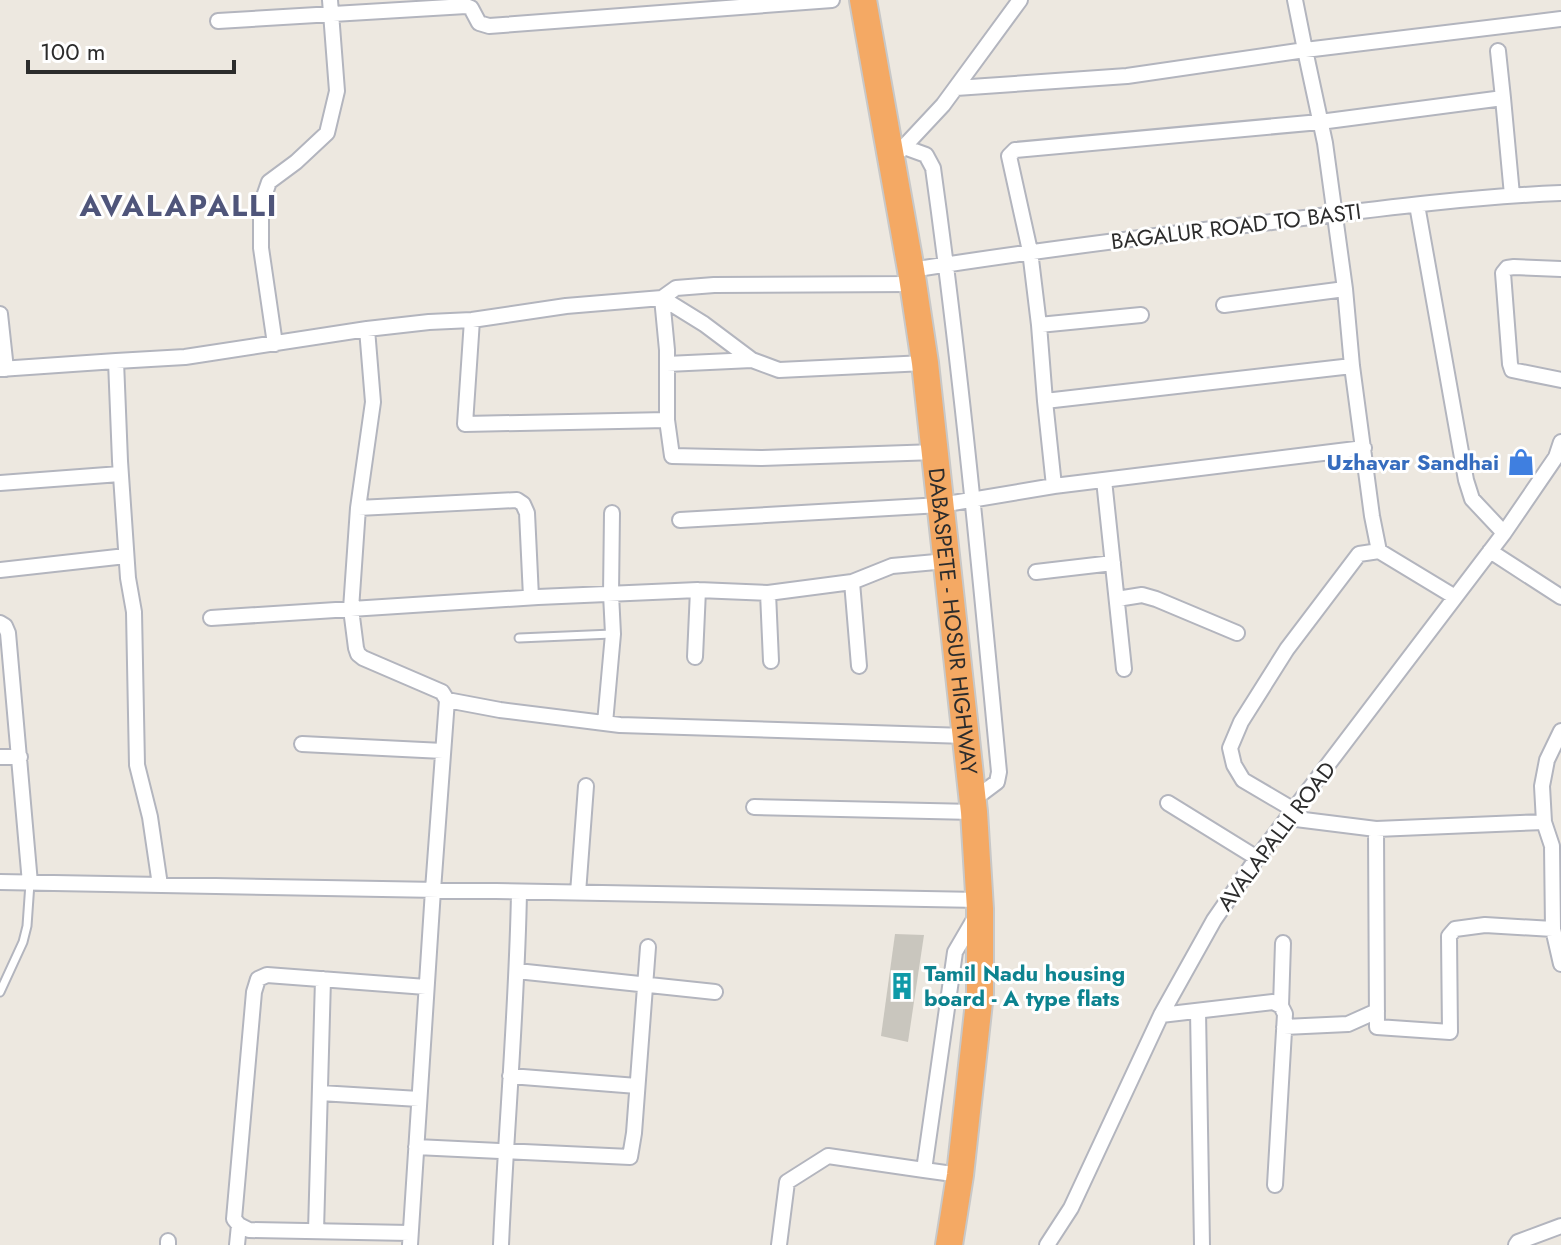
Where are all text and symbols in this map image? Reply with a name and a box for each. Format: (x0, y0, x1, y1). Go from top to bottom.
scale bar (28, 24, 234, 74)
text: 100 m (40, 34, 106, 69)
district label: AVALAPALLI (79, 184, 278, 227)
street label: BAGALUR ROAD TO BASTI (1109, 195, 1363, 257)
place label: Uzhavar Sandhai (1326, 446, 1499, 478)
shop icon: Uzhavar Sandhai (1506, 447, 1536, 477)
street label: DABASPETE - HOSUR HIGHWAY (921, 466, 986, 777)
street label: AVALAPALLI ROAD (1209, 755, 1343, 917)
place label: Tamil Nadu housing board - A type flats (924, 957, 1125, 1014)
building icon: Tamil Nadu housing board - A type flats (887, 971, 917, 1001)

